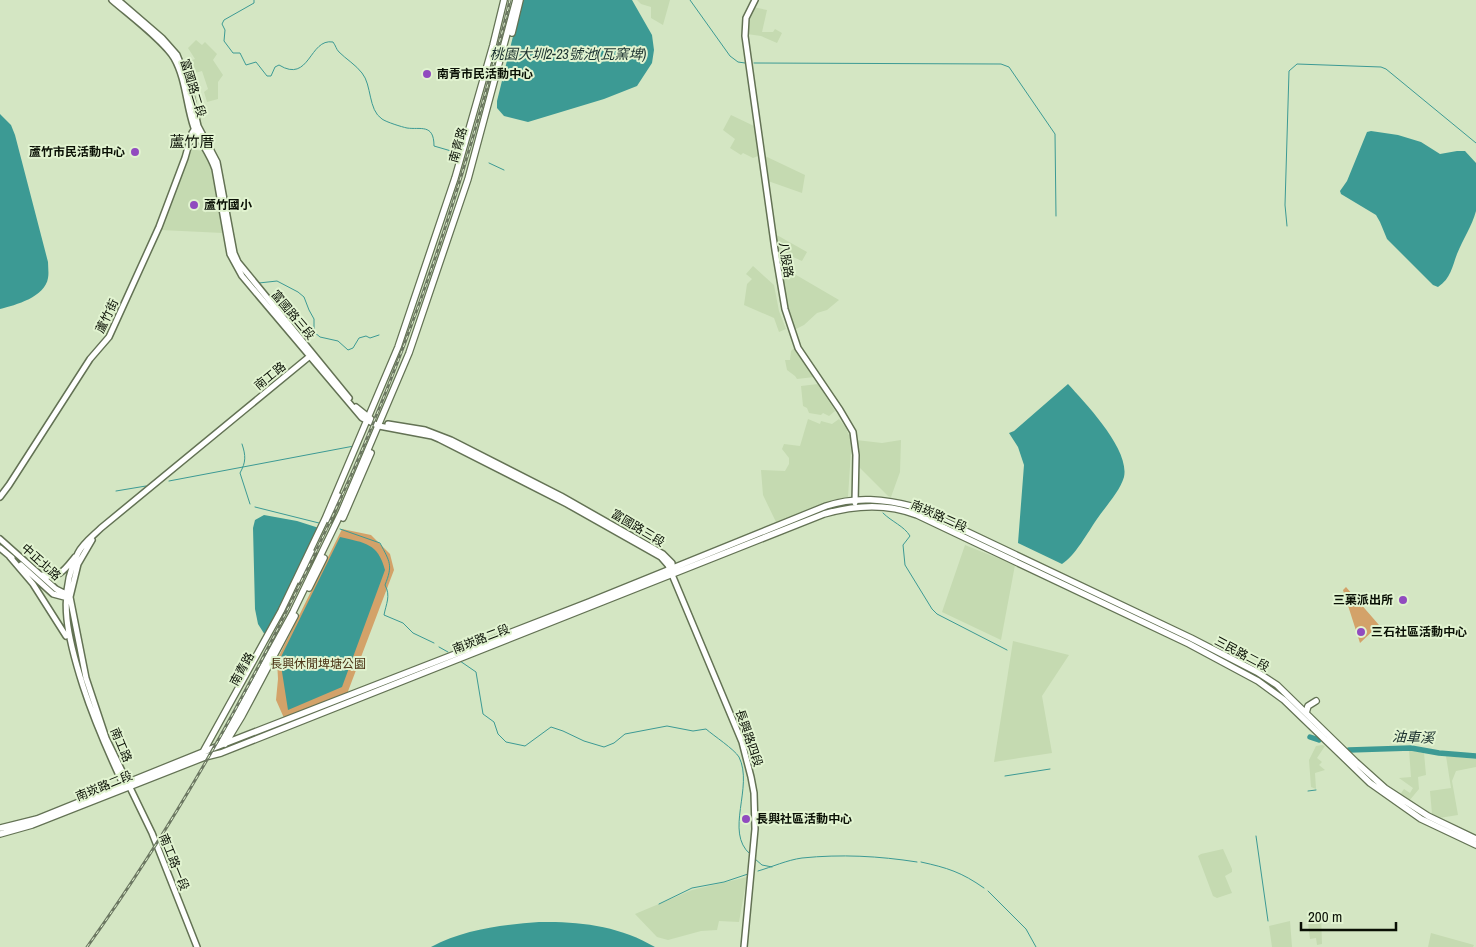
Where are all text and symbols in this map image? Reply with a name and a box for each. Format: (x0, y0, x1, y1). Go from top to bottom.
water label: 桃園大圳2-23號池(瓦窯埤) (490, 45, 646, 63)
street label: 富國路二段 (177, 57, 209, 119)
place label: 南青市民活動中心 (437, 66, 533, 82)
marker: 南青市民活動中心 (421, 68, 433, 80)
street label: 南青路 (445, 125, 471, 165)
district label: 蘆竹厝 (169, 131, 215, 152)
place label: 蘆竹市民活動中心 (29, 144, 125, 160)
marker: 蘆竹市民活動中心 (129, 146, 141, 158)
place label: 蘆竹國小 (204, 197, 252, 213)
marker: 蘆竹國小 (188, 199, 200, 211)
street label: 八股路 (775, 241, 797, 279)
street label: 富國路三段 (268, 287, 318, 343)
street label: 蘆竹街 (92, 296, 122, 336)
street label: 南工路 (251, 358, 289, 394)
street label: 南崁路二段 (908, 496, 970, 536)
street label: 富國路三段 (608, 506, 668, 550)
street label: 中正北路 (18, 540, 64, 584)
place label: 三菓派出所 (1333, 592, 1393, 608)
marker: 三菓派出所 (1397, 594, 1409, 606)
street label: 南崁路二段 (450, 621, 512, 657)
place label: 三石社區活動中心 (1371, 624, 1467, 640)
marker: 三石社區活動中心 (1355, 626, 1367, 638)
street label: 三民路二段 (1212, 633, 1272, 675)
street label: 南青路 (226, 649, 258, 689)
park label: 長興休閒埤塘公園 (270, 656, 366, 672)
street label: 長興路四段 (732, 707, 766, 769)
street label: 南工路 (107, 725, 135, 765)
water label: 油車溪 (1392, 727, 1436, 747)
street label: 南崁路二段 (73, 767, 135, 805)
place label: 長興社區活動中心 (756, 811, 852, 827)
marker: 長興社區活動中心 (740, 813, 752, 825)
street label: 南工路一段 (155, 831, 193, 893)
scale bar (1301, 900, 1396, 932)
text: 200 m (1308, 906, 1342, 927)

